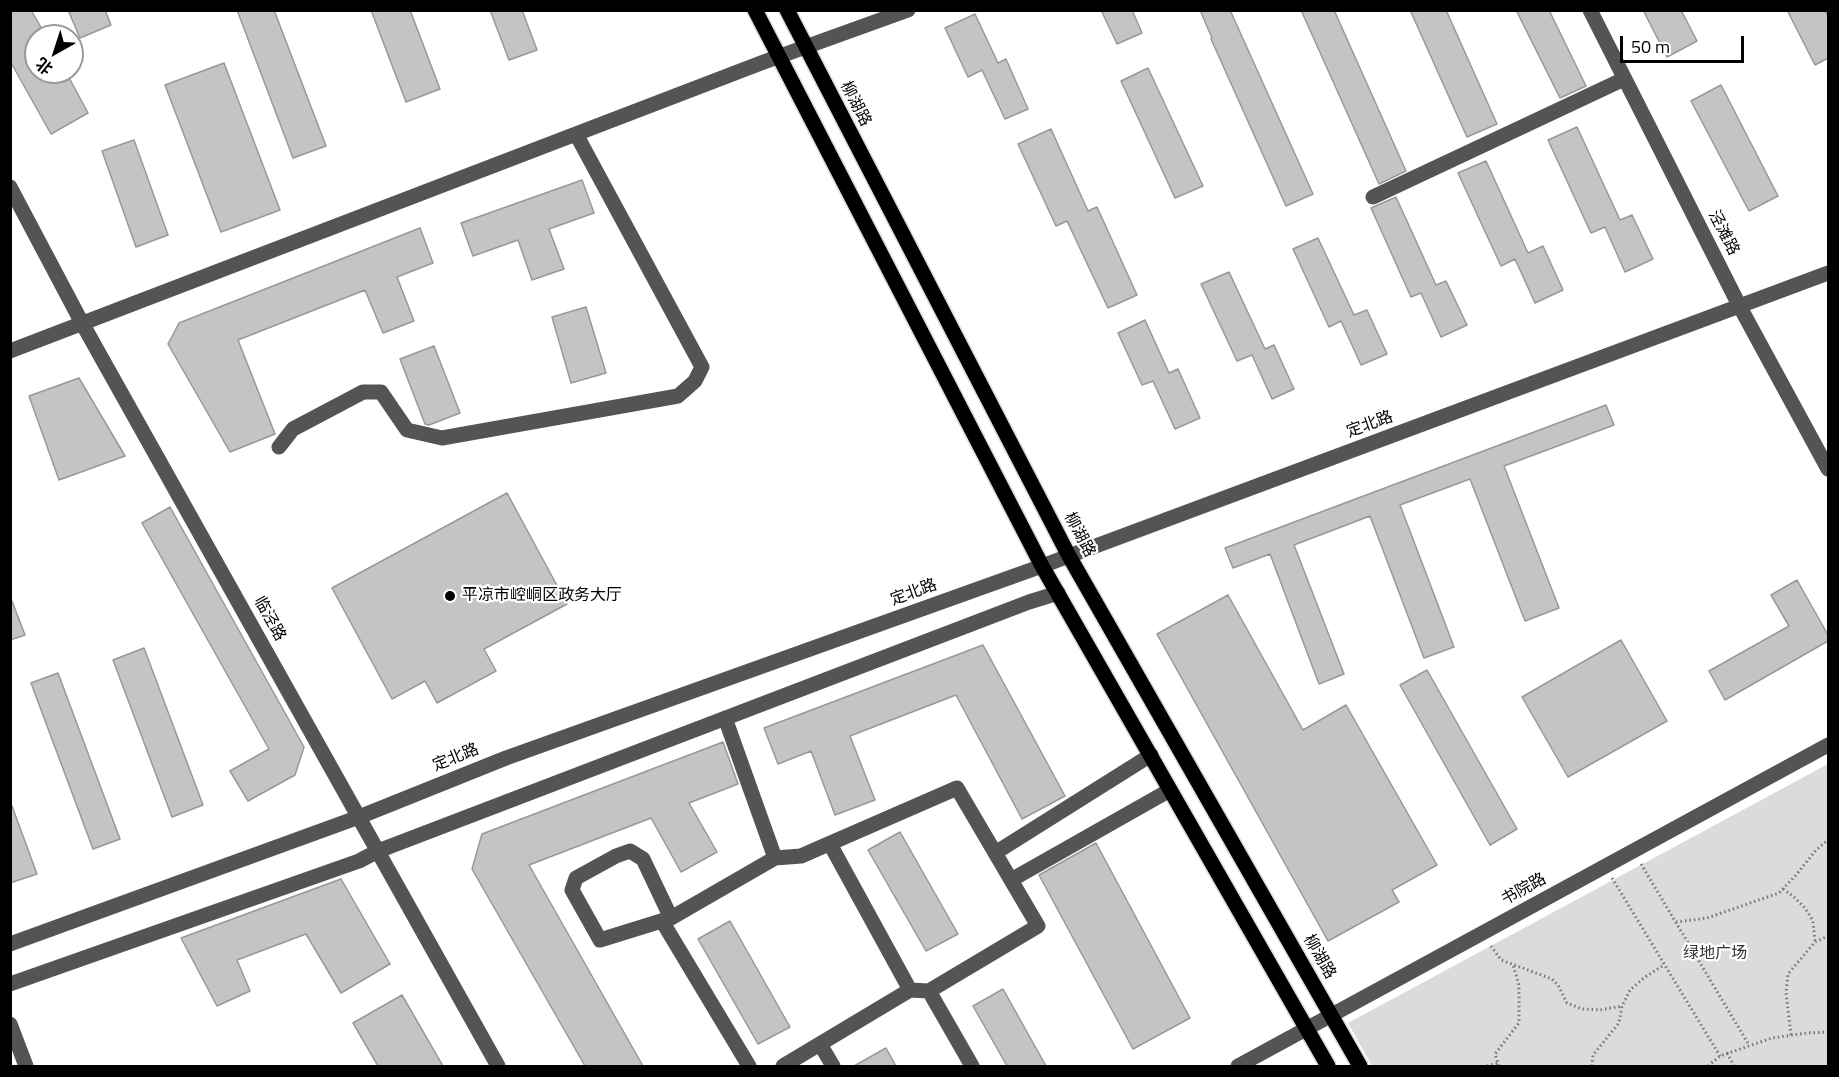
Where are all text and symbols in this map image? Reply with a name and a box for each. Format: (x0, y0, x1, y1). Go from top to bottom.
north arrow (24, 24, 84, 84)
scale bar (1623, 24, 1748, 62)
text: 50 m (1631, 33, 1670, 60)
text: 北 (30, 52, 58, 81)
street label: 柳湖路 (836, 78, 874, 130)
street label: 泾滩路 (1704, 207, 1742, 259)
street label: 定北路 (1344, 408, 1396, 442)
street label: 柳湖路 (1059, 509, 1099, 561)
street label: 定北路 (888, 576, 940, 610)
place label: 平凉市崆峒区政务大厅 (462, 586, 622, 606)
marker: 平凉市崆峒区政务大厅 (443, 589, 457, 603)
street label: 临泾路 (249, 593, 289, 645)
street label: 定北路 (430, 740, 482, 776)
street label: 书院路 (1498, 870, 1550, 910)
street label: 柳湖路 (1299, 931, 1339, 983)
park label: 绿地广场 (1683, 944, 1747, 964)

